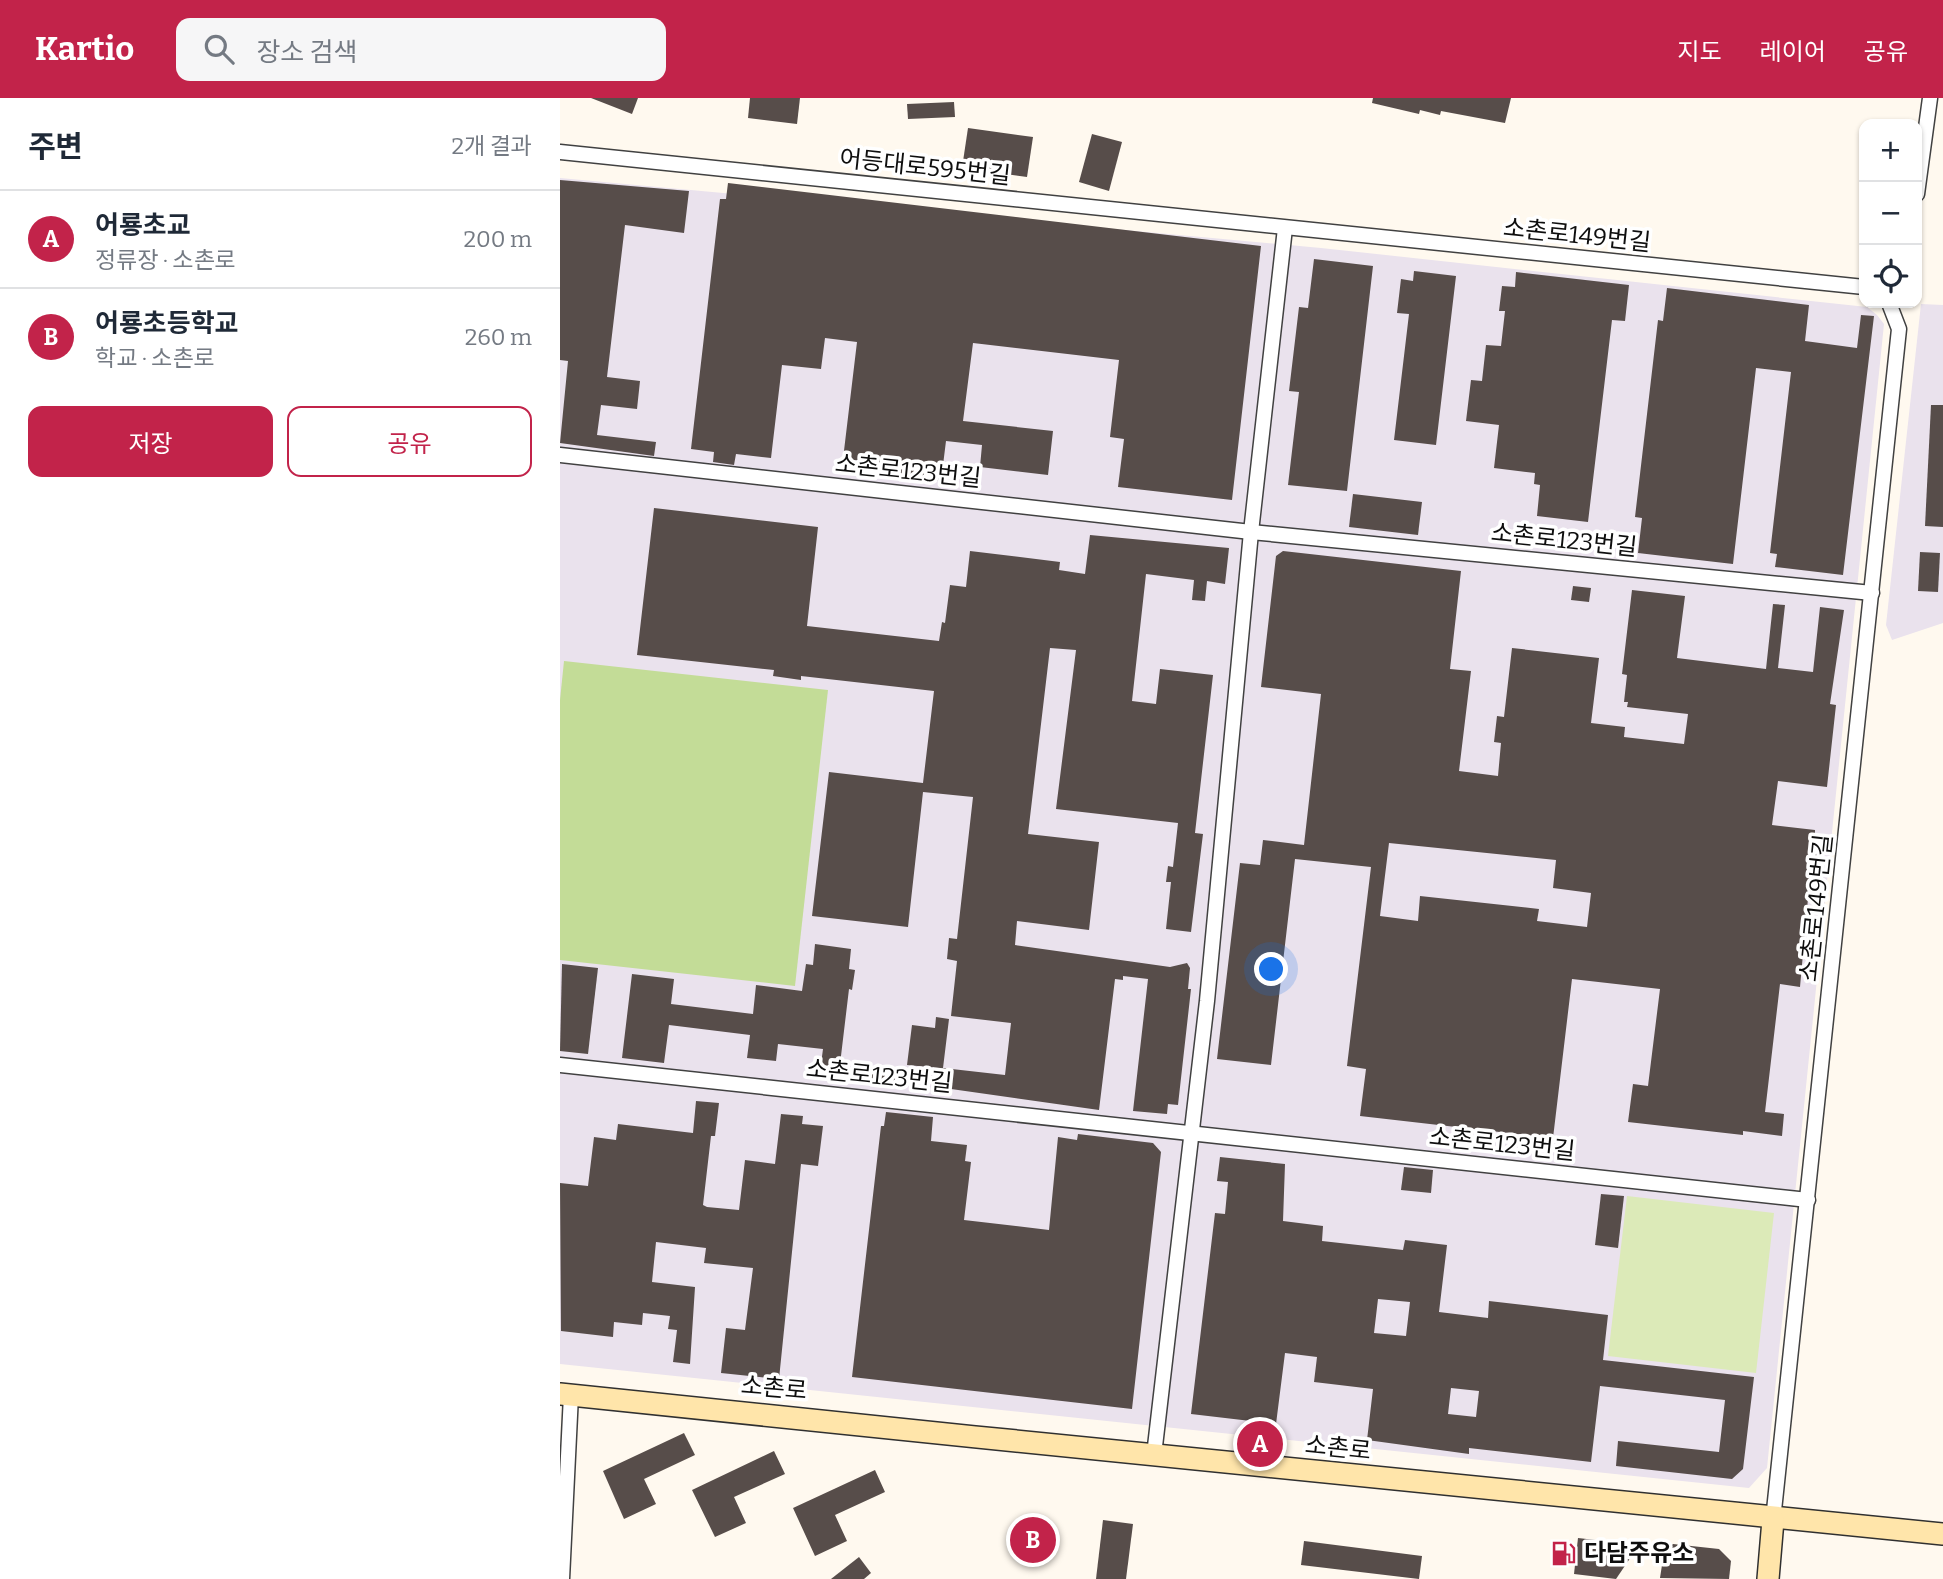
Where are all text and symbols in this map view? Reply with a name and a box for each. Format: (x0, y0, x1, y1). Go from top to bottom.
search box (176, 18, 666, 81)
text: Kartio (35, 29, 134, 69)
icon: search (200, 30, 238, 68)
text: 장소 검색 (256, 37, 357, 68)
text: 지도 (1677, 38, 1722, 66)
text: 레이어 (1760, 38, 1826, 66)
text: 공유 (1864, 38, 1908, 66)
map controls (1859, 119, 1922, 308)
button: + (1859, 119, 1922, 182)
text: 주변 (28, 129, 83, 165)
text: 2개 결과 (451, 132, 532, 160)
street label: 어등대로595번길 (838, 144, 1012, 190)
button: − (1859, 182, 1922, 245)
text: 어룡초교 (95, 210, 191, 241)
street label: 소촌로149번길 (1502, 213, 1652, 257)
text: A (43, 225, 59, 253)
text: 200 m (463, 225, 532, 253)
button: locate (1859, 245, 1922, 308)
text: 정류장 · 소촌로 (95, 246, 236, 274)
text: 어룡초등학교 (95, 308, 239, 339)
text: B (44, 323, 58, 351)
text: 260 m (465, 323, 532, 351)
text: 학교 · 소촌로 (95, 344, 215, 372)
button: 저장 (28, 406, 273, 477)
button: 공유 (287, 406, 532, 477)
street label: 소촌로123번길 (833, 449, 983, 493)
street label: 소촌로123번길 (1489, 518, 1639, 562)
street label: 소촌로149번길 (1794, 833, 1838, 983)
your location (1254, 952, 1288, 986)
street label: 소촌로123번길 (804, 1054, 954, 1098)
street label: 소촌로123번길 (1427, 1122, 1577, 1166)
street label: 소촌로 (740, 1371, 808, 1405)
pin: A (1237, 1418, 1283, 1470)
street label: 소촌로 (1304, 1431, 1372, 1465)
pin: B (1010, 1514, 1056, 1566)
fuel station icon: 다담주유소 (1550, 1539, 1578, 1567)
place label: 다담주유소 (1584, 1539, 1694, 1567)

